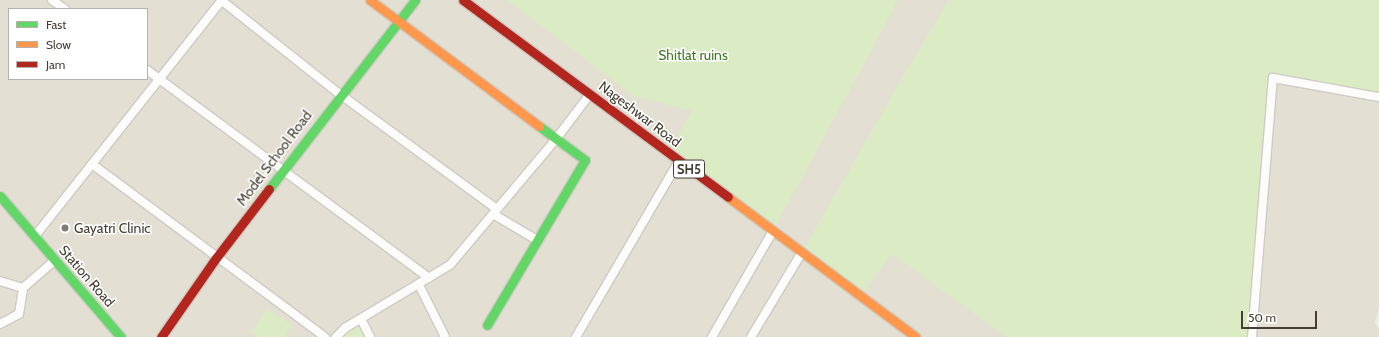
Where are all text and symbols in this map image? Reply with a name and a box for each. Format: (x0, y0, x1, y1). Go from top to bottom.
legend (8, 8, 148, 80)
text: Fast (46, 17, 66, 32)
text: Slow (46, 37, 71, 52)
park label: Shitlat ruins (658, 47, 728, 63)
text: Jam (46, 57, 65, 72)
street label: Nageshwar Road (596, 78, 684, 150)
street label: Model School Road (233, 107, 315, 209)
road number: SH5 (672, 158, 706, 180)
place label: Gayatri Clinic (74, 220, 151, 236)
marker: Gayatri Clinic (59, 222, 71, 234)
street label: Station Road (56, 242, 118, 310)
scale bar (1243, 303, 1319, 329)
text: 50 m (1248, 310, 1276, 325)

